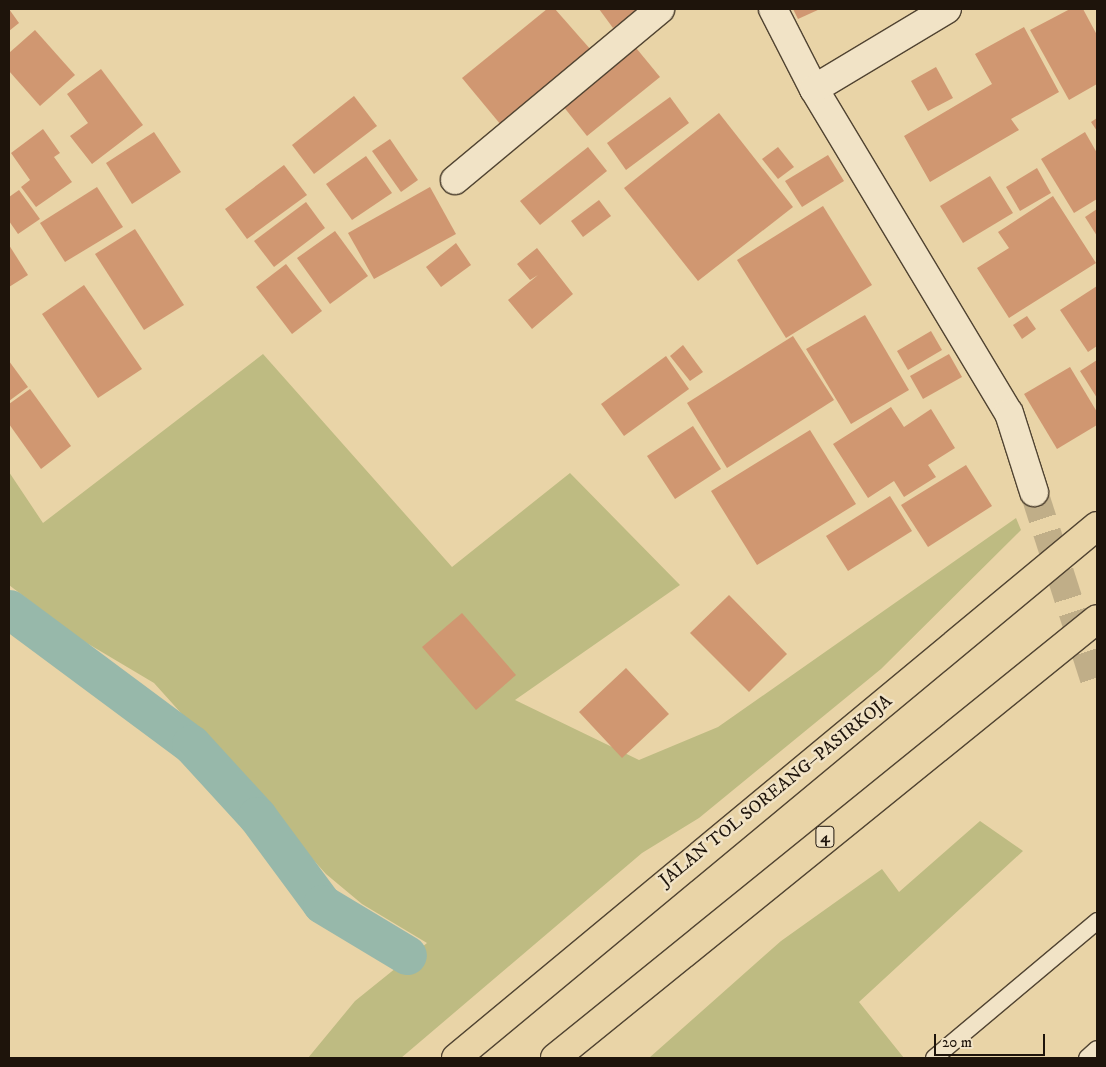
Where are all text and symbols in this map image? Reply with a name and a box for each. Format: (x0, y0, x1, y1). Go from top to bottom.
street label: JALAN TOL SOREANG–PASIRKOJA (655, 690, 897, 892)
road number: 4 (815, 824, 835, 850)
scale bar (936, 1024, 1047, 1056)
text: 20 m (942, 1033, 972, 1052)

